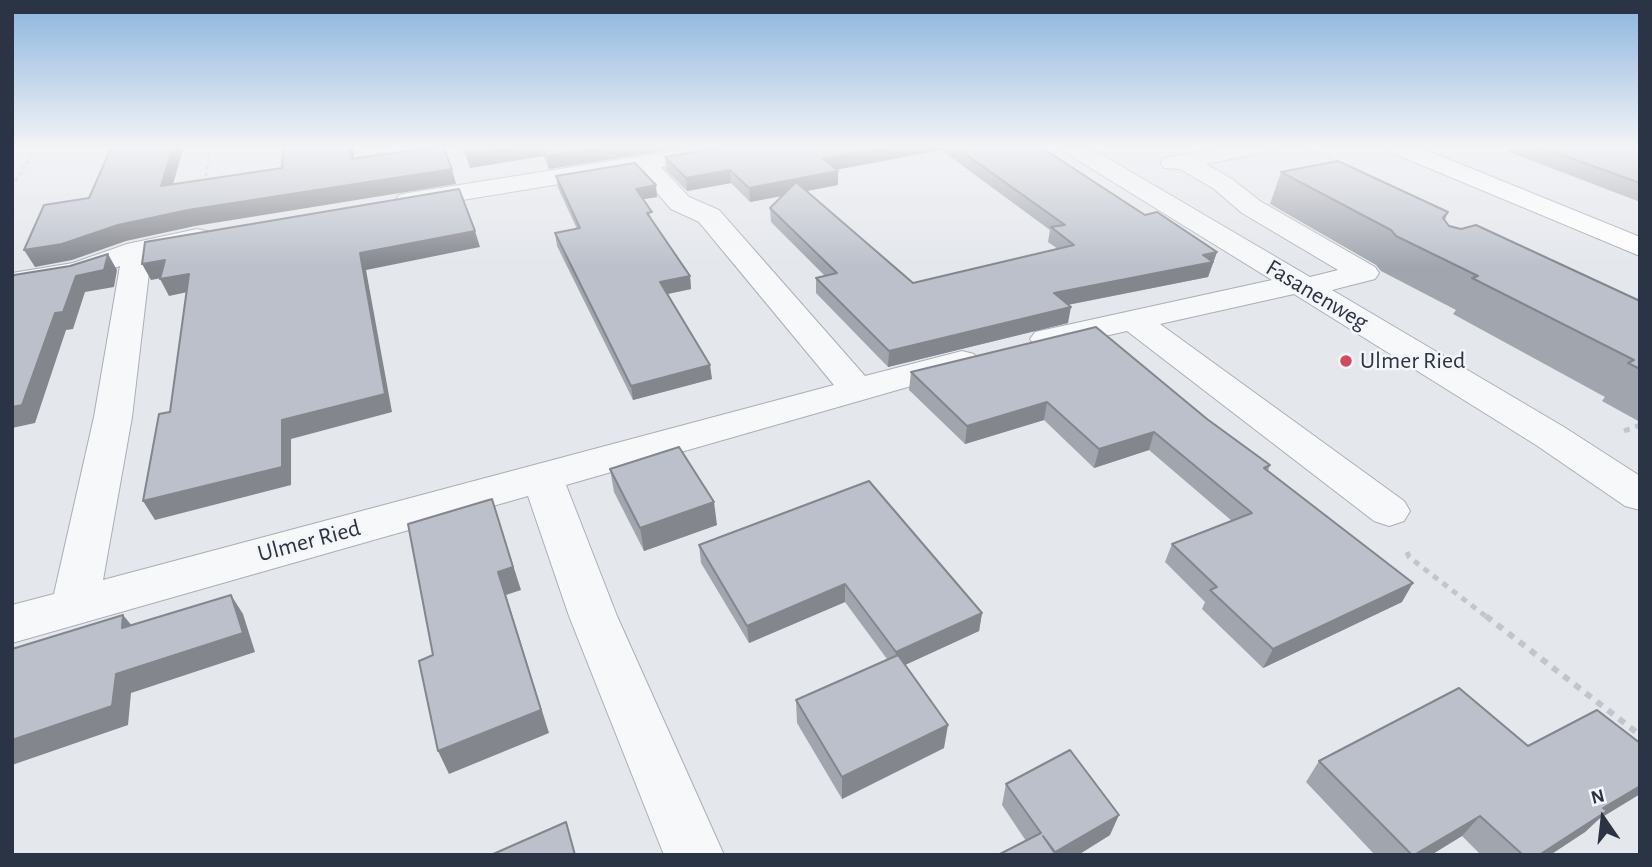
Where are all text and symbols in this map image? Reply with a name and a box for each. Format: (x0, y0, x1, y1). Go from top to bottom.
street label: Fasanenweg (1261, 253, 1373, 337)
place label: Ulmer Ried (1360, 347, 1466, 375)
marker: Ulmer Ried (1338, 353, 1354, 369)
street label: Ulmer Ried (254, 513, 364, 569)
north arrow (1568, 783, 1638, 853)
text: N (1589, 786, 1607, 808)

